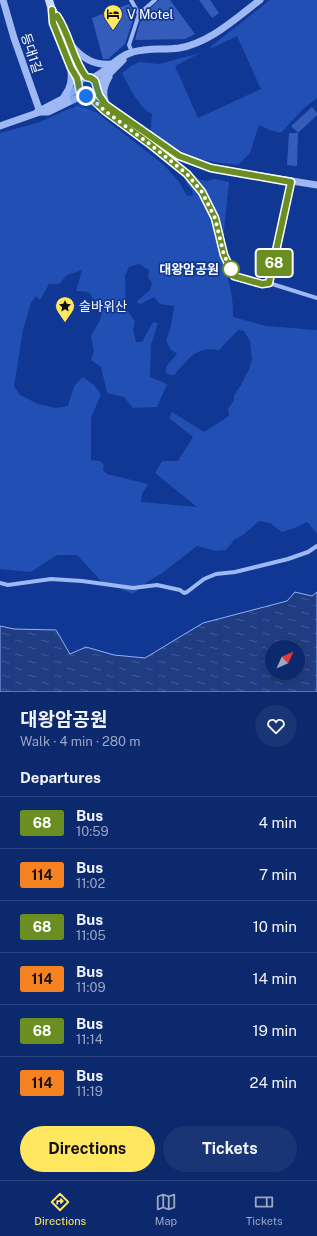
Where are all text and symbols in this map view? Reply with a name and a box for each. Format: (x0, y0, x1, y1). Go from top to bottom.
hotel icon: V Motel (102, 3, 124, 31)
place label: V Motel (127, 7, 174, 22)
street label: 등대1길 (18, 31, 45, 75)
your location (76, 86, 96, 106)
line badge: 68 (256, 250, 292, 276)
text: 68 (265, 255, 283, 271)
marker: 대왕암공원 (222, 260, 240, 278)
place label: 대왕암공원 (159, 262, 219, 277)
place icon: 술바위산 (54, 295, 76, 323)
place label: 술바위산 (79, 299, 127, 314)
north arrow (265, 640, 305, 680)
map controls (265, 640, 305, 680)
button: heart (255, 705, 297, 747)
text: 대왕암공원 (20, 708, 107, 730)
text: Walk · 4 min · 280 m (20, 734, 140, 749)
text: Departures (20, 769, 101, 786)
text: Bus (76, 807, 103, 824)
text: 4 min (258, 814, 297, 831)
text: 68 (33, 815, 51, 831)
text: 10:59 (76, 824, 109, 839)
text: Bus (76, 859, 103, 876)
text: 7 min (259, 866, 297, 883)
text: 114 (31, 867, 53, 883)
text: 11:02 (76, 876, 105, 891)
text: Bus (76, 911, 103, 928)
text: 10 min (253, 918, 297, 935)
text: 68 (33, 919, 51, 935)
text: 11:05 (76, 928, 106, 943)
text: Bus (76, 963, 103, 980)
text: 14 min (252, 970, 297, 987)
text: 114 (31, 971, 53, 987)
text: 11:09 (76, 980, 106, 995)
text: Bus (76, 1015, 103, 1032)
text: 19 min (252, 1022, 297, 1039)
text: 68 (33, 1023, 51, 1039)
text: 11:14 (76, 1032, 103, 1047)
text: Bus (76, 1067, 103, 1084)
text: 24 min (250, 1074, 297, 1091)
text: 114 (31, 1075, 53, 1091)
text: 11:19 (76, 1084, 103, 1099)
button: Directions (20, 1126, 155, 1172)
button: Tickets (163, 1126, 297, 1172)
tab: Directions (34, 1191, 86, 1227)
tab: Map (155, 1191, 177, 1227)
tab: Tickets (246, 1191, 283, 1227)

